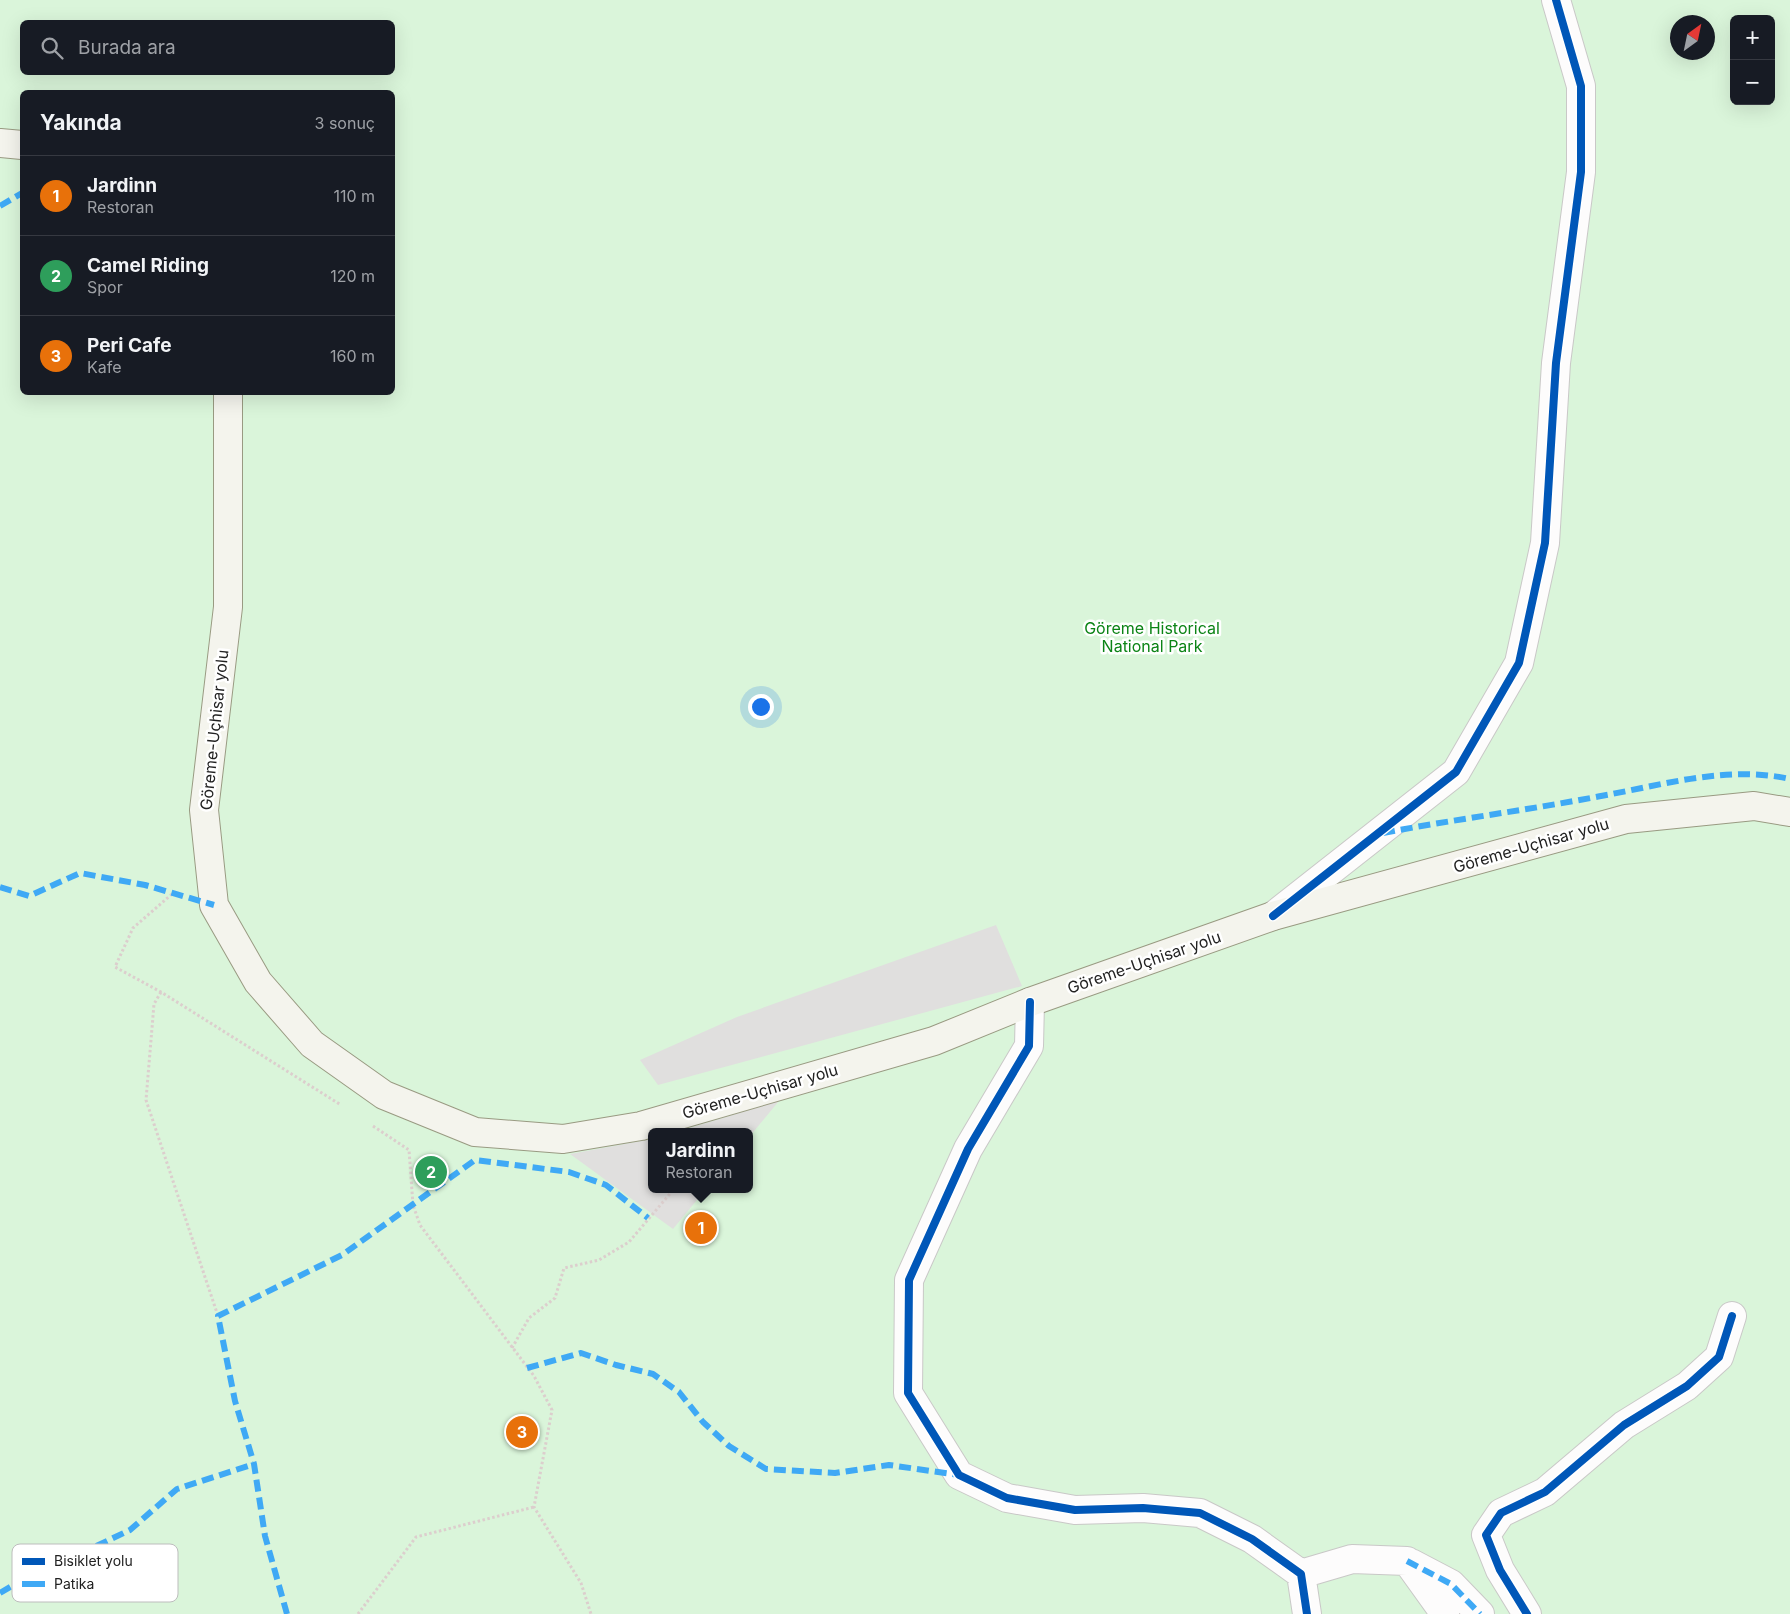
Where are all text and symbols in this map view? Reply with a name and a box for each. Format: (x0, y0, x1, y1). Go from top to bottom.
north arrow (1670, 15, 1715, 60)
map controls (1730, 15, 1775, 105)
button: + (1730, 15, 1775, 60)
search box (20, 20, 395, 75)
icon: search (38, 34, 66, 62)
text: Burada ara (78, 36, 176, 59)
button: − (1730, 60, 1775, 105)
text: Yakında (40, 110, 122, 135)
text: 3 sonuç (315, 113, 375, 133)
text: Jardinn (87, 174, 157, 197)
text: 1 (53, 186, 59, 206)
text: 110 m (333, 186, 375, 206)
text: Restoran (87, 197, 154, 217)
text: Camel Riding (87, 254, 209, 277)
text: 2 (51, 266, 61, 286)
text: 120 m (330, 266, 375, 286)
text: Spor (87, 277, 123, 297)
text: Peri Cafe (87, 334, 172, 357)
text: 3 (51, 346, 61, 366)
text: 160 m (330, 346, 375, 366)
text: Kafe (87, 357, 122, 377)
park label: Göreme Historical National Park (1084, 618, 1220, 656)
street label: Göreme-Uçhisar yolu (196, 649, 232, 811)
your location (748, 694, 774, 720)
street label: Göreme-Uçhisar yolu (1451, 813, 1611, 877)
street label: Göreme-Uçhisar yolu (1065, 926, 1223, 998)
street label: Göreme-Uçhisar yolu (680, 1059, 840, 1123)
popup (648, 1128, 753, 1193)
text: Jardinn (665, 1139, 736, 1162)
pin: 2 (415, 1153, 447, 1191)
text: Restoran (665, 1162, 732, 1182)
pin: 1 (685, 1209, 717, 1247)
pin: 3 (506, 1413, 538, 1451)
legend (12, 1544, 178, 1602)
text: Bisiklet yolu (54, 1552, 133, 1569)
text: Patika (54, 1575, 94, 1592)

